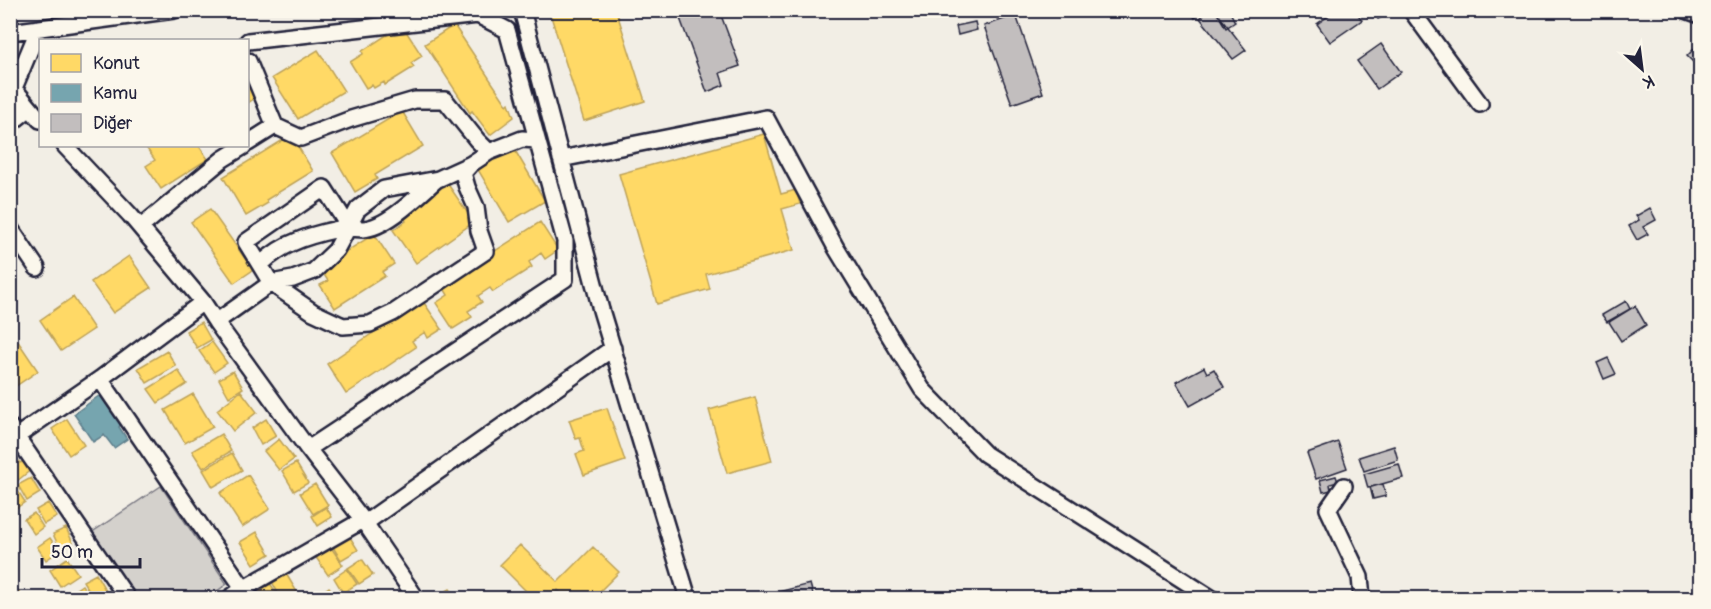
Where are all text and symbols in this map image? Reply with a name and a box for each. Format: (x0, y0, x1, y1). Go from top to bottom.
legend (39, 39, 249, 147)
north arrow (1612, 39, 1672, 99)
text: Konut (93, 52, 141, 75)
text: K (1639, 70, 1658, 93)
text: Kamu (93, 82, 137, 105)
text: Diğer (93, 112, 133, 135)
scale bar (42, 531, 140, 569)
text: 50 m (51, 541, 93, 564)

